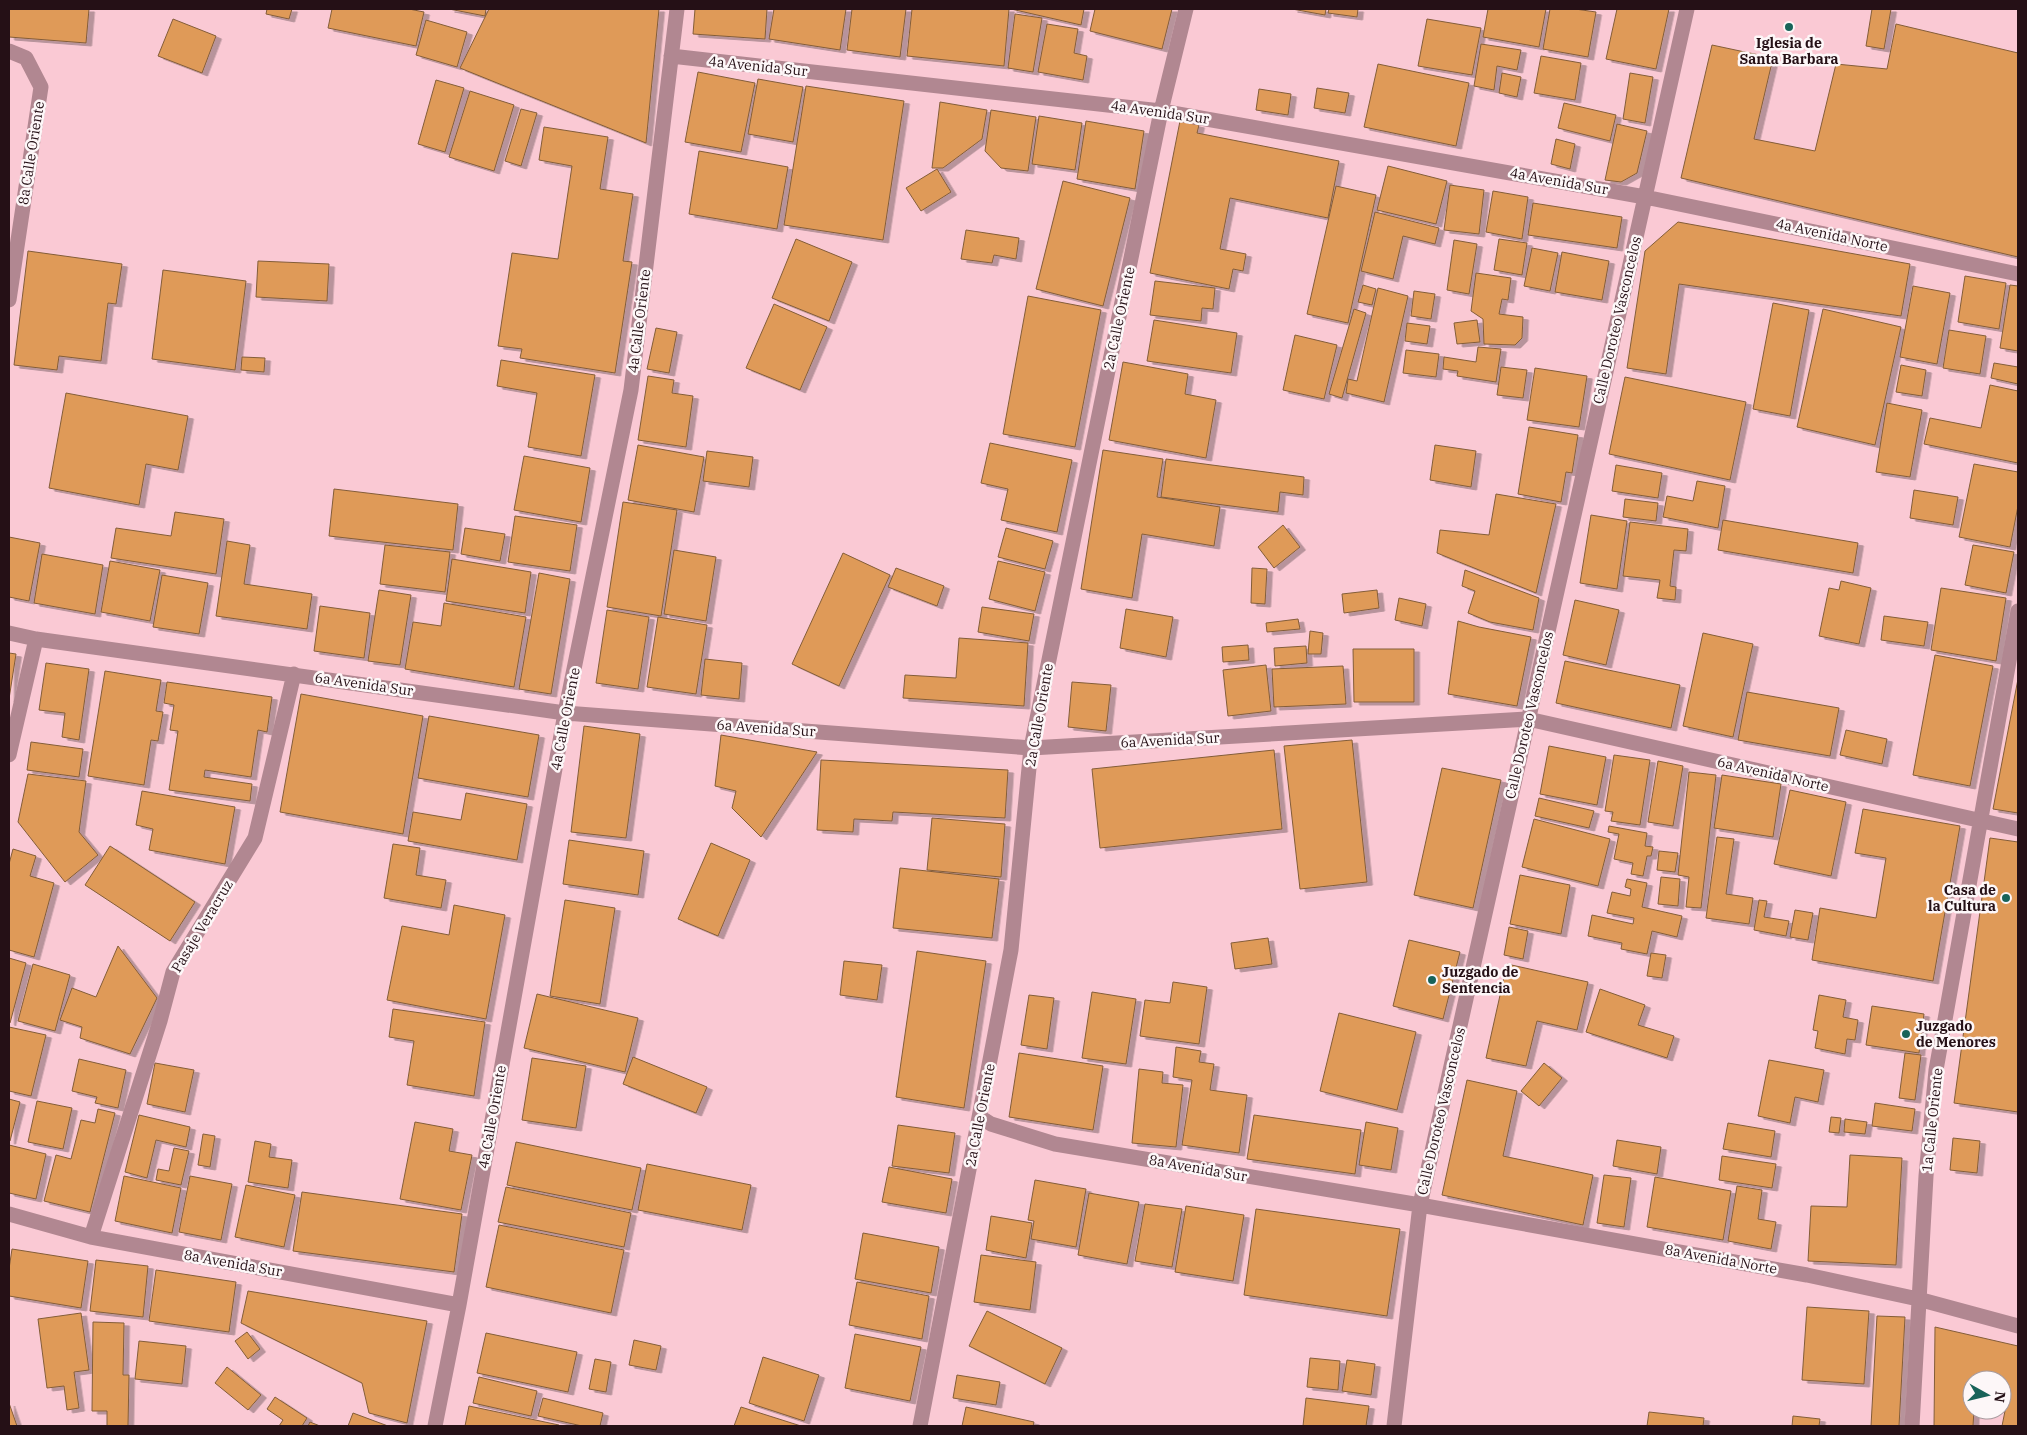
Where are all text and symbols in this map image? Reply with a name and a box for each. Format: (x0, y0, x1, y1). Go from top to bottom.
marker: Iglesia de Santa Barbara (1783, 21, 1795, 33)
place label: Iglesia de Santa Barbara (1739, 34, 1839, 68)
street label: 4a Avenida Sur (708, 52, 809, 80)
street label: 4a Avenida Sur (1110, 96, 1211, 128)
street label: 8a Calle Oriente (14, 100, 48, 206)
street label: 4a Avenida Sur (1509, 164, 1610, 199)
street label: 4a Avenida Norte (1775, 214, 1889, 256)
street label: Calle Doroteo Vasconcelos (1589, 234, 1645, 406)
street label: 2a Calle Oriente (1099, 265, 1139, 371)
street label: 4a Calle Oriente (624, 268, 654, 374)
street label: Calle Doroteo Vasconcelos (1501, 629, 1557, 801)
street label: 2a Calle Oriente (1021, 662, 1057, 768)
street label: 4a Calle Oriente (546, 666, 584, 772)
street label: 6a Avenida Sur (314, 668, 415, 700)
street label: 6a Avenida Sur (716, 716, 817, 740)
street label: 6a Avenida Sur (1120, 728, 1221, 752)
street label: 6a Avenida Norte (1716, 752, 1830, 796)
street label: Pasaje Veracruz (167, 876, 237, 976)
place label: Casa de la Cultura (1928, 881, 1996, 915)
marker: Casa de la Cultura (2000, 892, 2012, 904)
place label: Juzgado de Sentencia (1442, 963, 1518, 997)
marker: Juzgado de Sentencia (1426, 974, 1438, 986)
place label: Juzgado de Menores (1916, 1017, 1996, 1051)
street label: Calle Doroteo Vasconcelos (1413, 1025, 1469, 1197)
marker: Juzgado de Menores (1900, 1028, 1912, 1040)
street label: 2a Calle Oriente (961, 1062, 999, 1168)
street label: 4a Calle Oriente (474, 1064, 510, 1170)
street label: 1a Calle Oriente (1918, 1067, 1946, 1173)
street label: 8a Avenida Sur (1148, 1151, 1249, 1186)
street label: 8a Avenida Norte (1663, 1240, 1779, 1278)
street label: 8a Avenida Sur (183, 1246, 284, 1281)
north arrow (1962, 1370, 2012, 1420)
text: N (1990, 1390, 2010, 1404)

